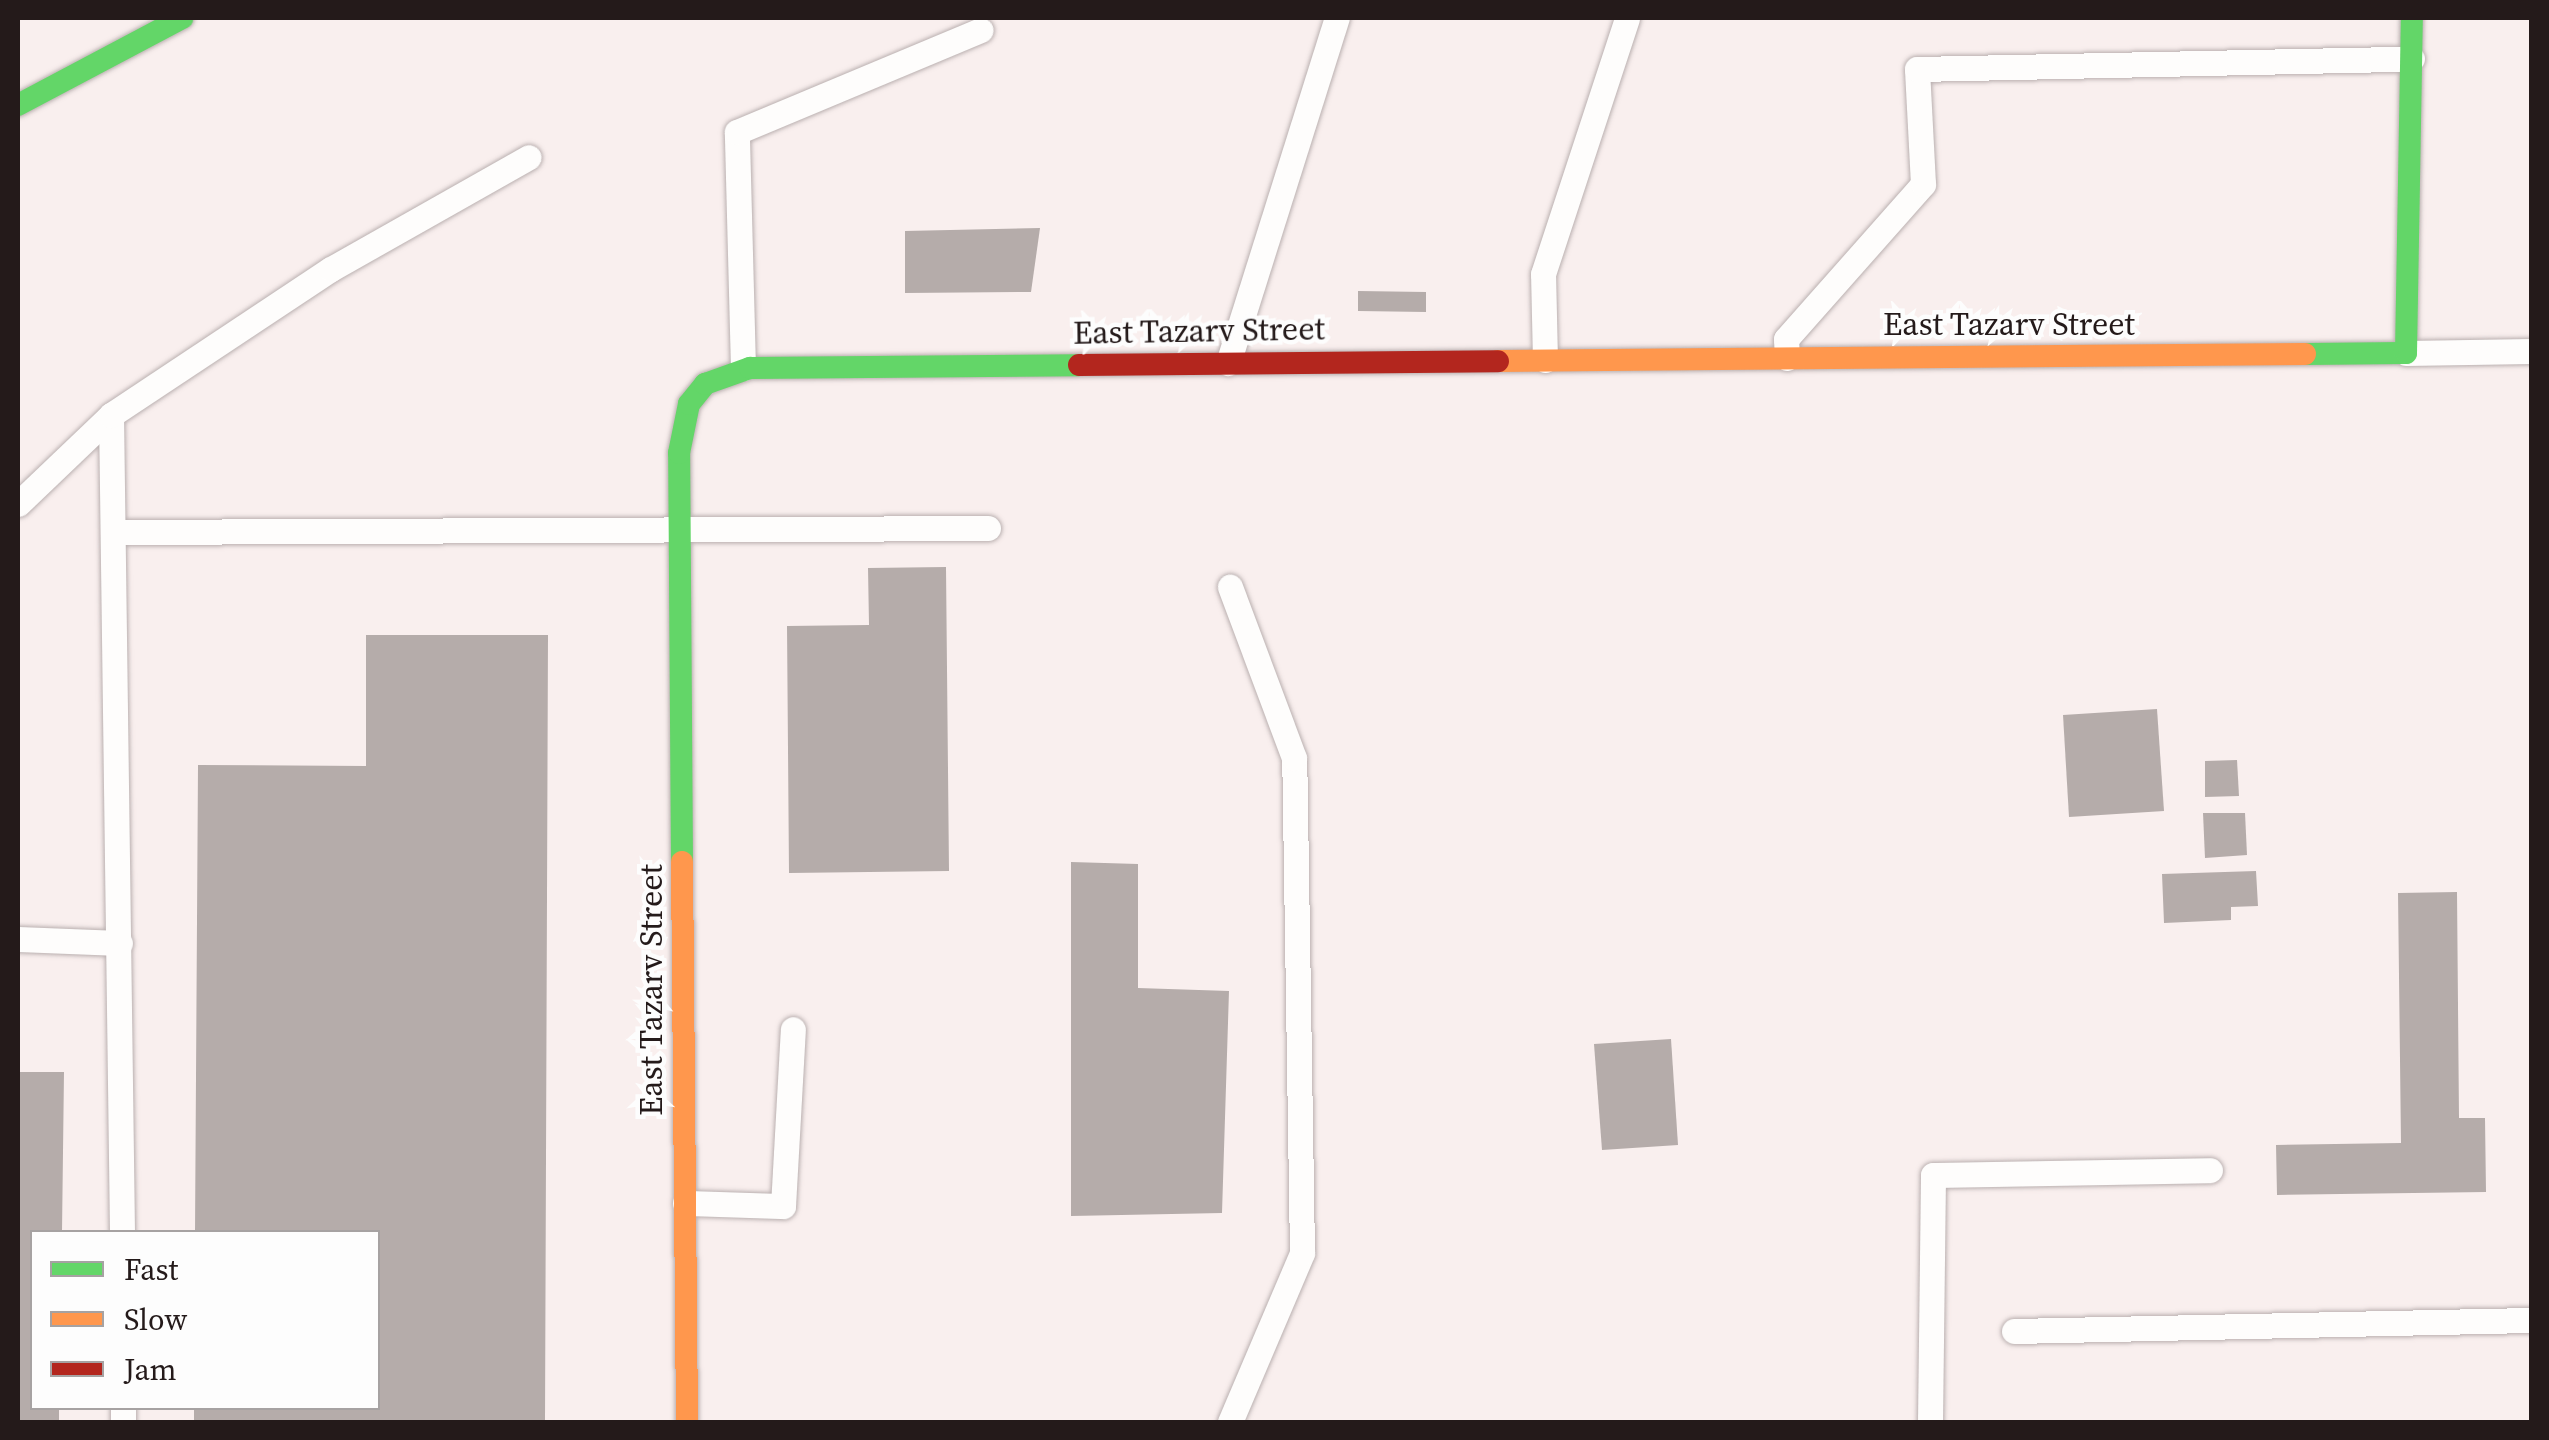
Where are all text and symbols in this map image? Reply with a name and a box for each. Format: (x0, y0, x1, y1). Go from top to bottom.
street label: East Tazarv Street (1883, 305, 2135, 343)
street label: East Tazarv Street (1072, 310, 1326, 352)
street label: East Tazarv Street (632, 864, 670, 1116)
legend (30, 1230, 380, 1410)
text: Fast (124, 1249, 178, 1290)
text: Slow (124, 1299, 187, 1340)
text: Jam (124, 1349, 177, 1390)

